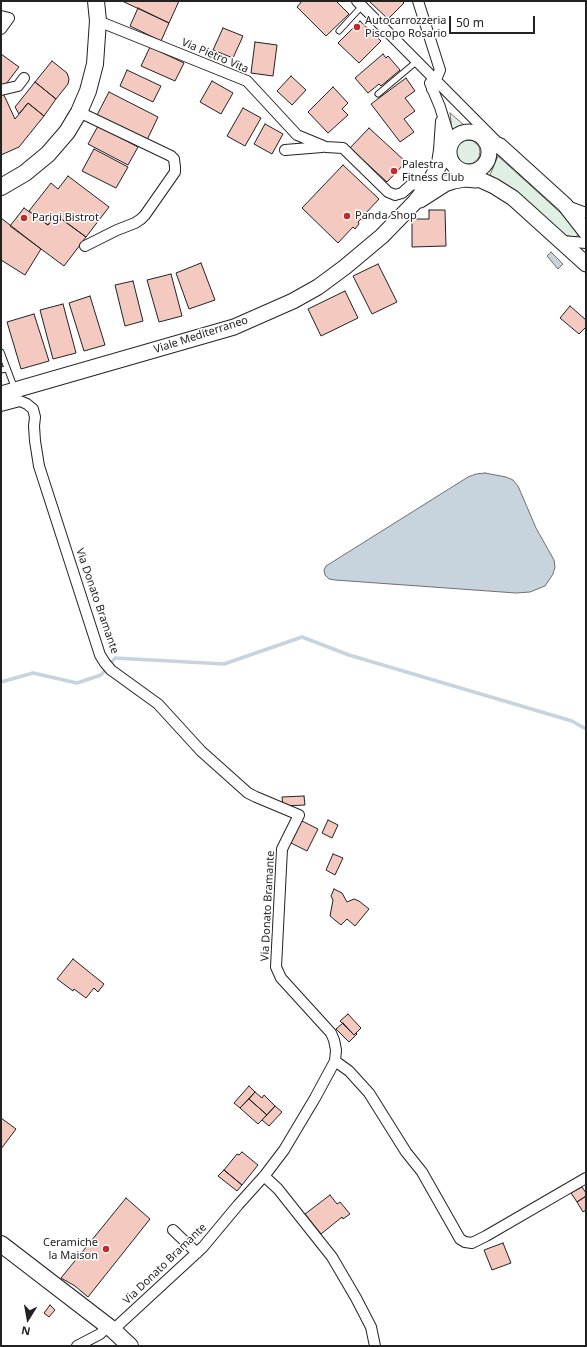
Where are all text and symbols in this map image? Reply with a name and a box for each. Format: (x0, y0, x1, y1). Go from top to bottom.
scale bar (451, 8, 537, 34)
place label: Autocarrozzeria Piscopo Rosario (365, 14, 447, 40)
text: 50 m (456, 14, 484, 31)
marker: Autocarrozzeria Piscopo Rosario (352, 22, 362, 32)
street label: Via Pietro Vita (179, 36, 251, 76)
place label: Palestra Fitness Club (402, 158, 464, 184)
marker: Palestra Fitness Club (389, 166, 399, 176)
place label: Panda Shop (355, 209, 417, 223)
place label: Parigi Bistrot (32, 211, 99, 225)
marker: Panda Shop (342, 211, 352, 221)
marker: Parigi Bistrot (19, 213, 29, 223)
street label: Viale Mediterraneo (152, 314, 250, 356)
street label: Via Donato Bramante (73, 547, 121, 655)
street label: Via Donato Bramante (259, 850, 277, 962)
street label: Via Donato Bramante (121, 1221, 209, 1307)
place label: Ceramiche la Maison (43, 1236, 98, 1262)
marker: Ceramiche la Maison (101, 1244, 111, 1254)
north arrow (8, 1299, 48, 1339)
text: N (20, 1323, 31, 1339)

